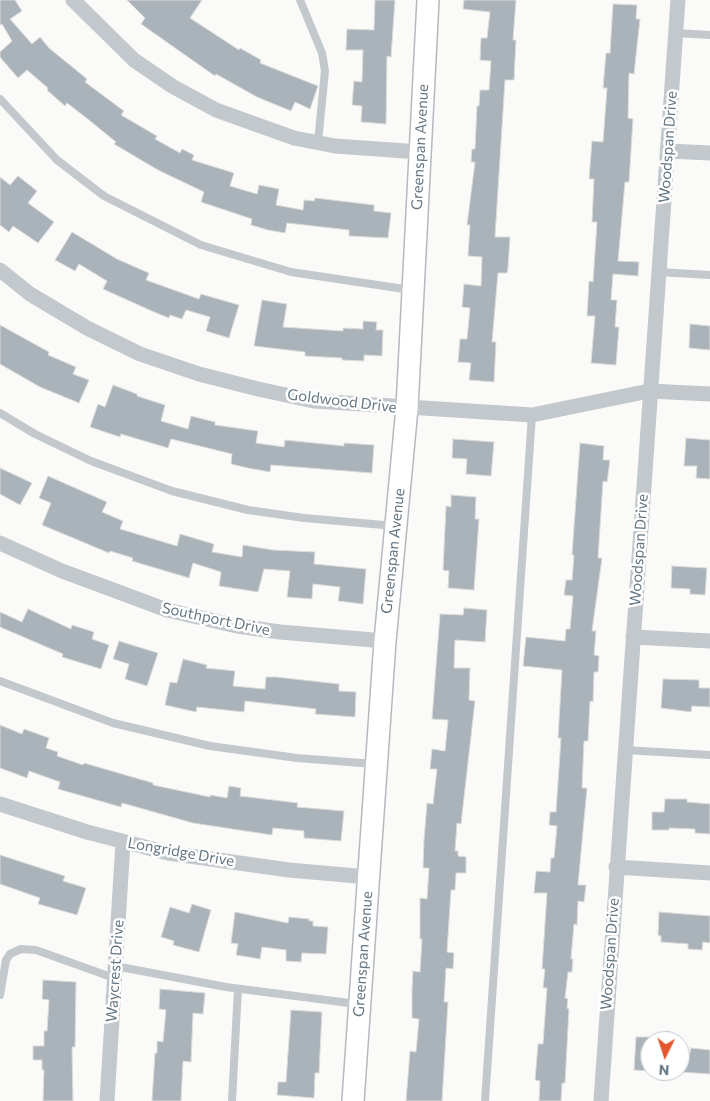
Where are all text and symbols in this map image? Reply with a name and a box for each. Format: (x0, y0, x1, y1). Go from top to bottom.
street label: Greenspan Avenue (408, 84, 432, 210)
street label: Woodspan Drive (655, 90, 681, 204)
street label: Goldwood Drive (286, 385, 398, 417)
street label: Greenspan Avenue (377, 487, 409, 615)
street label: Woodspan Drive (626, 493, 652, 607)
street label: Southport Drive (160, 599, 272, 639)
street label: Longridge Drive (126, 834, 236, 870)
street label: Greenspan Avenue (350, 890, 376, 1018)
street label: Woodspan Drive (597, 897, 623, 1011)
street label: Waycrest Drive (102, 919, 128, 1023)
north arrow (640, 1031, 690, 1081)
text: N (658, 1062, 670, 1079)

